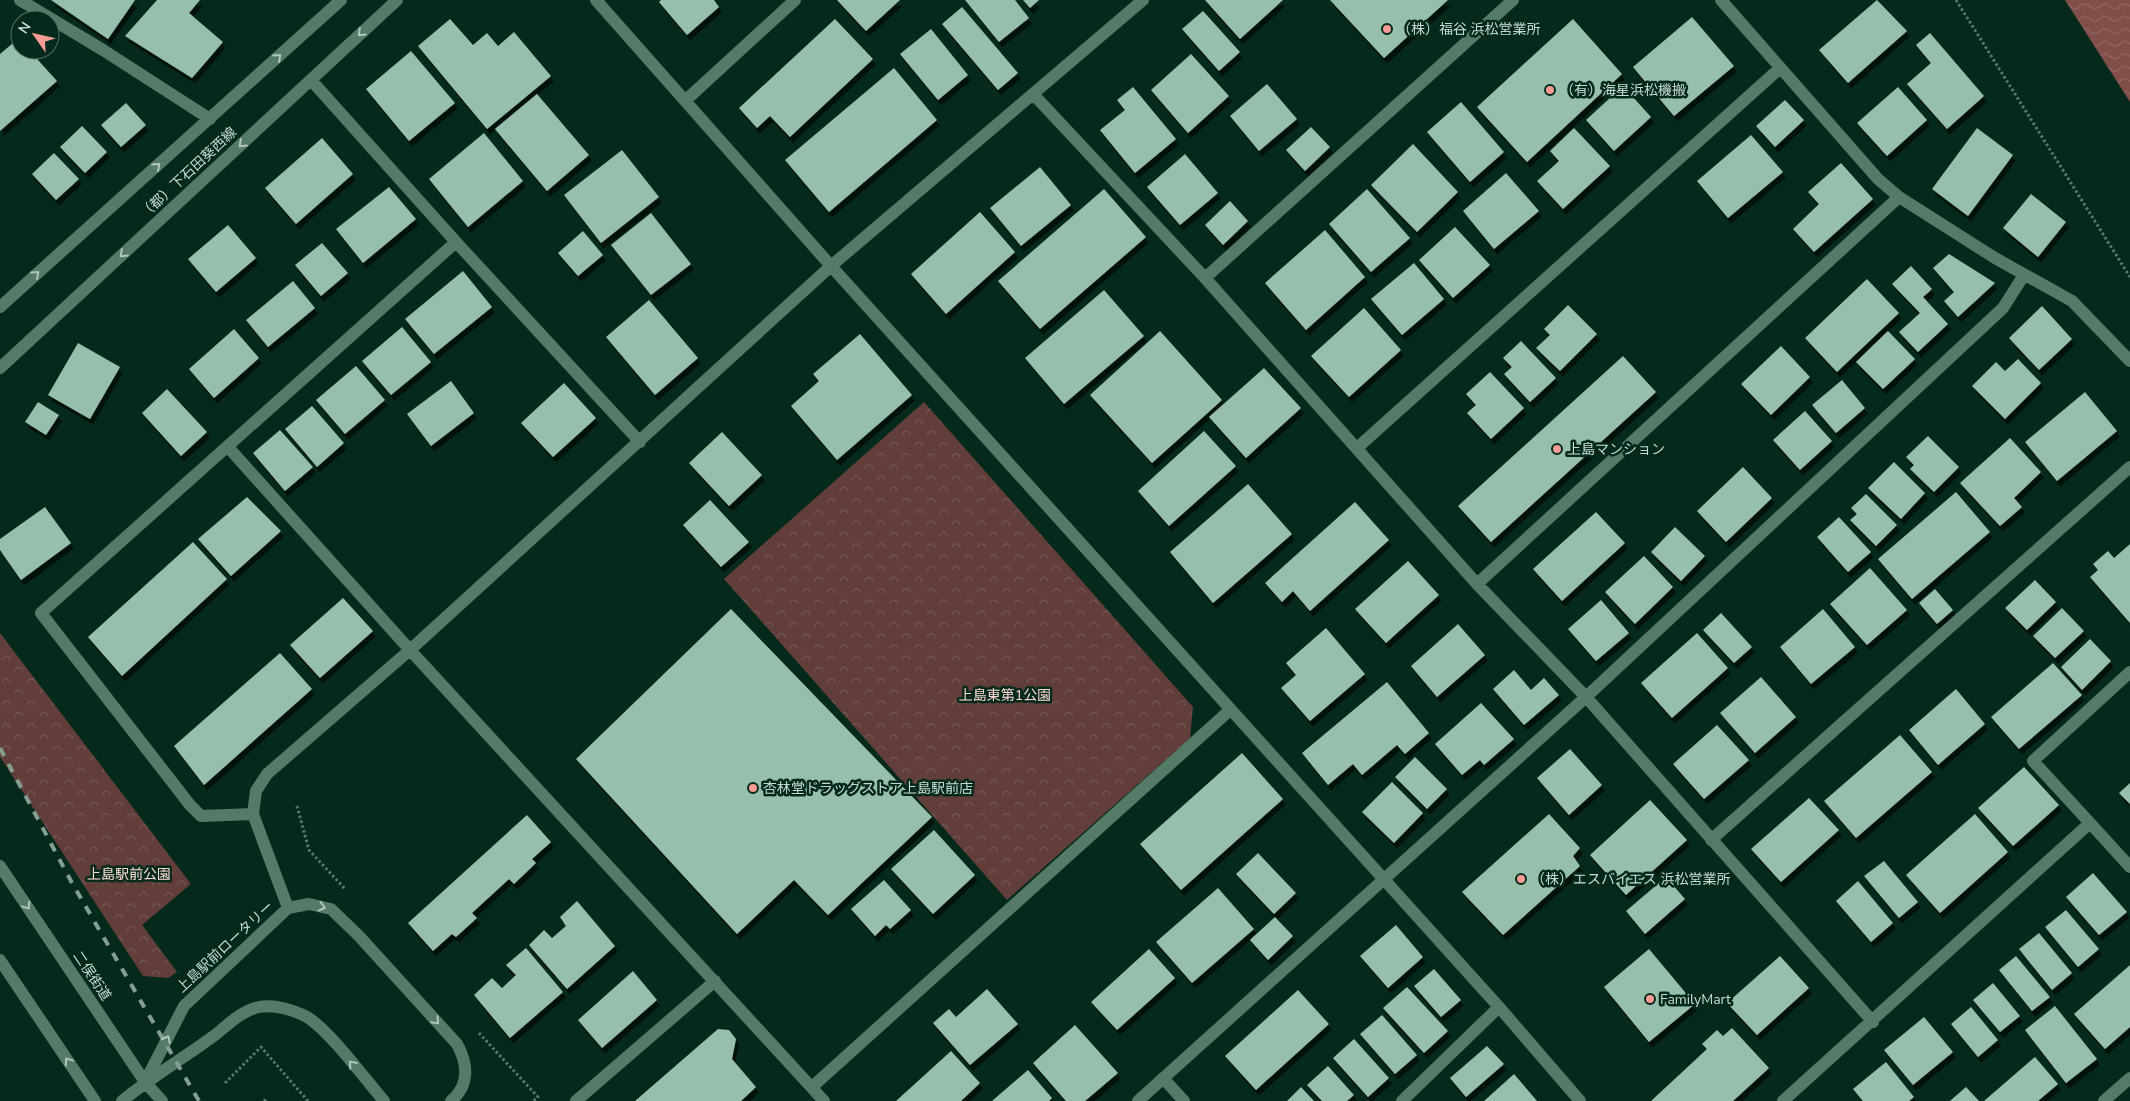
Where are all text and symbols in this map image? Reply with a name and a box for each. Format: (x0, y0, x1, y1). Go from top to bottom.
north arrow (10, 10, 60, 60)
text: N (14, 18, 35, 38)
place label: （株）福谷 浜松営業所 (1397, 20, 1541, 39)
marker: （株）福谷 浜松営業所 (1381, 23, 1393, 35)
one-way arrow (358, 27, 367, 36)
one-way arrow (273, 54, 282, 63)
place label: （有）海星浜松機搬 (1560, 81, 1686, 100)
marker: （有）海星浜松機搬 (1544, 84, 1556, 96)
street label: （都）下石田葵西線 (135, 123, 241, 223)
one-way arrow (239, 138, 248, 147)
one-way arrow (152, 163, 161, 172)
one-way arrow (120, 248, 129, 257)
one-way arrow (31, 271, 40, 280)
place label: 上島マンション (1567, 440, 1665, 459)
marker: 上島マンション (1551, 443, 1563, 455)
park label: 上島東第1公園 (959, 686, 1051, 705)
place label: 杏林堂ドラッグストア上島駅前店 (763, 779, 973, 798)
marker: 杏林堂ドラッグストア上島駅前店 (747, 782, 759, 794)
park label: 上島駅前公園 (87, 865, 171, 884)
place label: （株）エスバイエス 浜松営業所 (1531, 870, 1730, 889)
marker: （株）エスバイエス 浜松営業所 (1515, 873, 1527, 885)
street label: 上島駅前ロータリー (172, 897, 278, 997)
one-way arrow (21, 900, 30, 910)
one-way arrow (318, 901, 327, 912)
street label: 二俣街道 (68, 947, 116, 1005)
place label: FamilyMart (1660, 990, 1731, 1009)
marker: FamilyMart (1644, 993, 1656, 1005)
one-way arrow (430, 1016, 439, 1025)
one-way arrow (161, 1035, 171, 1044)
one-way arrow (65, 1057, 74, 1066)
one-way arrow (349, 1061, 358, 1070)

